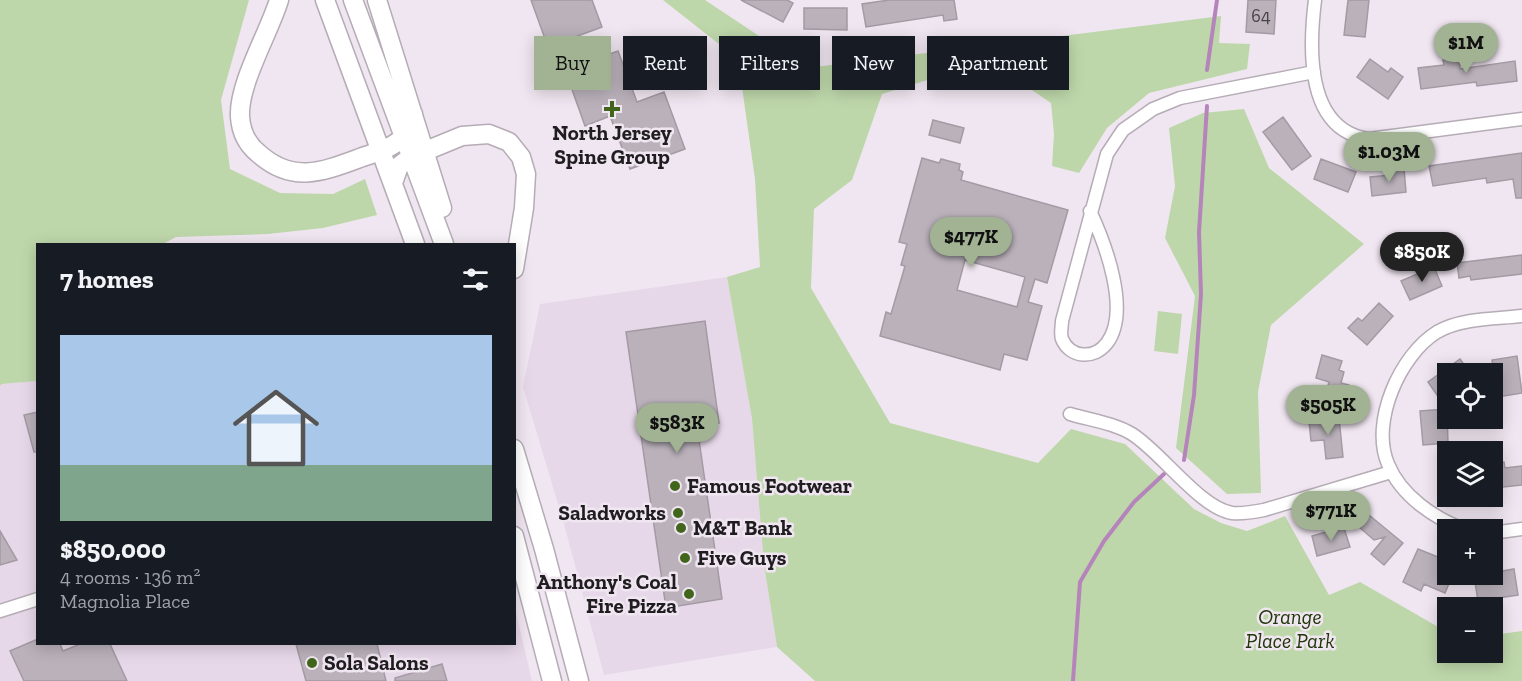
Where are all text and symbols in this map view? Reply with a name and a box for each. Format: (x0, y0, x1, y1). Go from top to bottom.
house number: 64 (1251, 5, 1271, 27)
pin: $1M (1437, 23, 1495, 74)
text: $1M (1448, 30, 1484, 54)
chip: Buy (534, 36, 611, 90)
chip: Rent (623, 36, 707, 90)
chip: Filters (719, 36, 820, 90)
chip: New (832, 36, 915, 90)
chip: Apartment (927, 36, 1069, 90)
marker: North Jersey Spine Group (603, 100, 621, 118)
place label: North Jersey Spine Group (552, 120, 672, 169)
pin: $1.03M (1340, 132, 1438, 183)
text: $1.03M (1358, 139, 1420, 163)
pin: $477K (929, 217, 1013, 268)
text: $477K (944, 224, 998, 248)
pin: $850K (1380, 232, 1464, 283)
text: $850K (1394, 239, 1450, 263)
text: 7 homes (60, 263, 154, 295)
icon: filters (459, 263, 492, 296)
map controls (1437, 363, 1503, 663)
button: locate (1437, 363, 1503, 429)
icon: home (222, 374, 330, 482)
pin: $505K (1286, 385, 1370, 436)
text: $505K (1300, 392, 1356, 416)
pin: $583K (635, 403, 719, 454)
text: $583K (649, 410, 705, 434)
button: layers (1437, 441, 1503, 507)
place label: Famous Footwear (687, 473, 852, 498)
marker: Famous Footwear (668, 479, 682, 493)
pin: $771K (1289, 491, 1373, 542)
text: $771K (1305, 498, 1357, 522)
place label: Saladworks (558, 500, 666, 525)
marker: Saladworks (671, 506, 685, 520)
place label: M&T Bank (693, 515, 792, 540)
button: + (1437, 519, 1503, 585)
marker: M&T Bank (674, 521, 688, 535)
text: $850,000 (60, 533, 166, 565)
place label: Five Guys (697, 545, 787, 570)
marker: Five Guys (678, 551, 692, 565)
text: 4 rooms · 136 m² (60, 565, 201, 589)
place label: Anthony's Coal Fire Pizza (536, 569, 677, 618)
marker: Anthony's Coal Fire Pizza (682, 587, 696, 601)
text: Magnolia Place (60, 589, 190, 613)
button: − (1437, 597, 1503, 663)
park label: Orange Place Park (1245, 604, 1335, 653)
place label: Sola Salons (324, 650, 429, 675)
marker: Sola Salons (305, 656, 319, 670)

